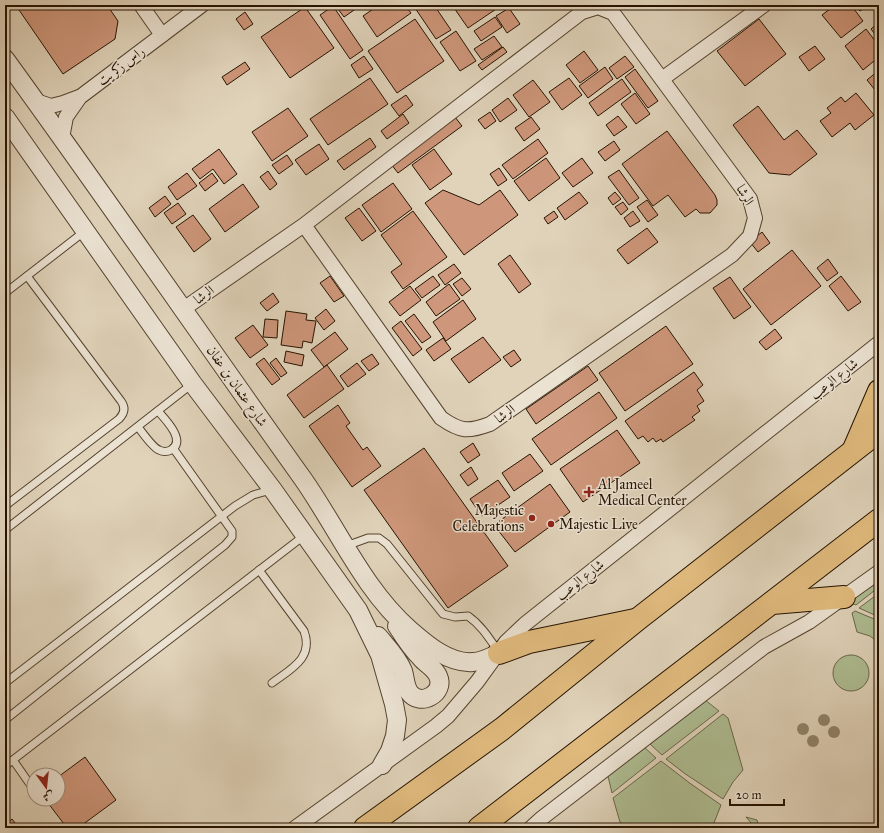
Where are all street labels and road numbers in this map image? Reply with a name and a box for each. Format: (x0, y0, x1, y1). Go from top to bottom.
street label: راس زكريت (94, 43, 148, 89)
street label: الرشا (732, 182, 758, 208)
street label: الرشا (190, 282, 218, 308)
street label: شارع عثمان بن عفان (200, 342, 271, 431)
street label: شارع الوعب (806, 355, 863, 406)
street label: الرشا (491, 401, 519, 427)
street label: شارع الوعب (552, 556, 609, 607)

